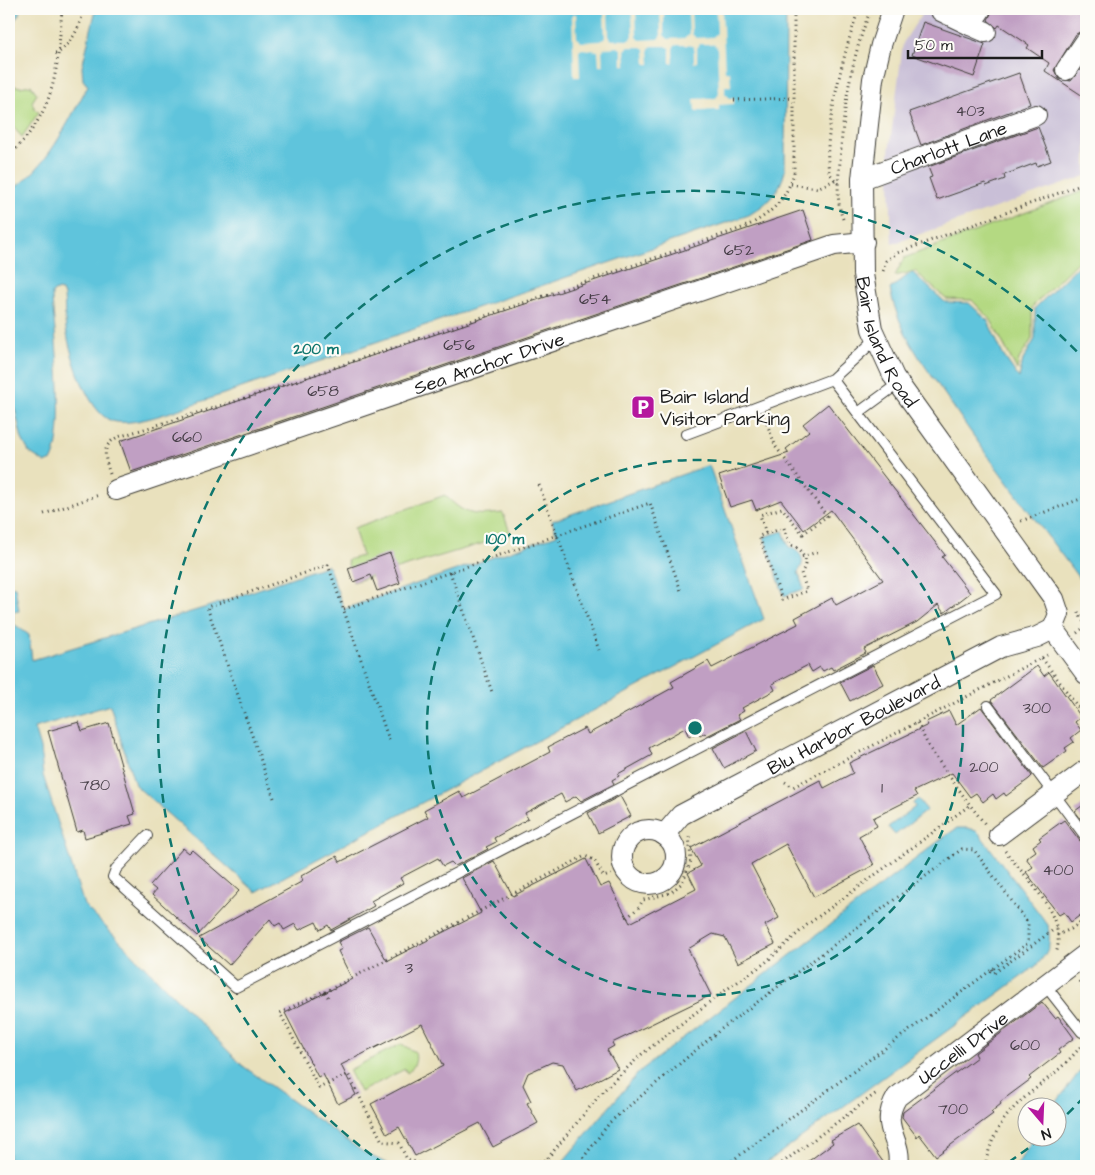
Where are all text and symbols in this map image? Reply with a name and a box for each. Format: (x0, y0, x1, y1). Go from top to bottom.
scale bar (908, 28, 1041, 60)
text: 50 m (915, 35, 953, 56)
house number: 403 (955, 100, 985, 122)
street label: Charlott Lane (887, 115, 1011, 182)
house number: 652 (724, 239, 754, 261)
street label: Bair Island Road (849, 275, 924, 413)
house number: 654 (579, 288, 611, 310)
street label: Sea Anchor Drive (410, 326, 568, 402)
house number: 656 (443, 334, 475, 356)
text: 200 m (292, 339, 339, 360)
house number: 658 (307, 380, 339, 402)
place label: Bair Island Visitor Parking (660, 384, 790, 434)
parking icon: Bair Island Visitor Parking (630, 394, 656, 420)
house number: 660 (172, 426, 202, 448)
text: 100 m (486, 529, 525, 550)
street label: Blu Harbor Boulevard (763, 669, 946, 782)
house number: 300 (1023, 697, 1051, 719)
centre of rings (686, 719, 704, 737)
house number: 200 (969, 756, 999, 778)
house number: 780 (80, 774, 110, 796)
house number: 1 (881, 777, 883, 799)
house number: 400 (1042, 859, 1074, 881)
house number: 3 (405, 957, 413, 979)
street label: Uccelli Drive (913, 1005, 1015, 1092)
house number: 600 (1010, 1034, 1040, 1056)
house number: 700 (938, 1098, 968, 1120)
north arrow (1018, 1098, 1068, 1148)
text: N (1038, 1122, 1053, 1144)

